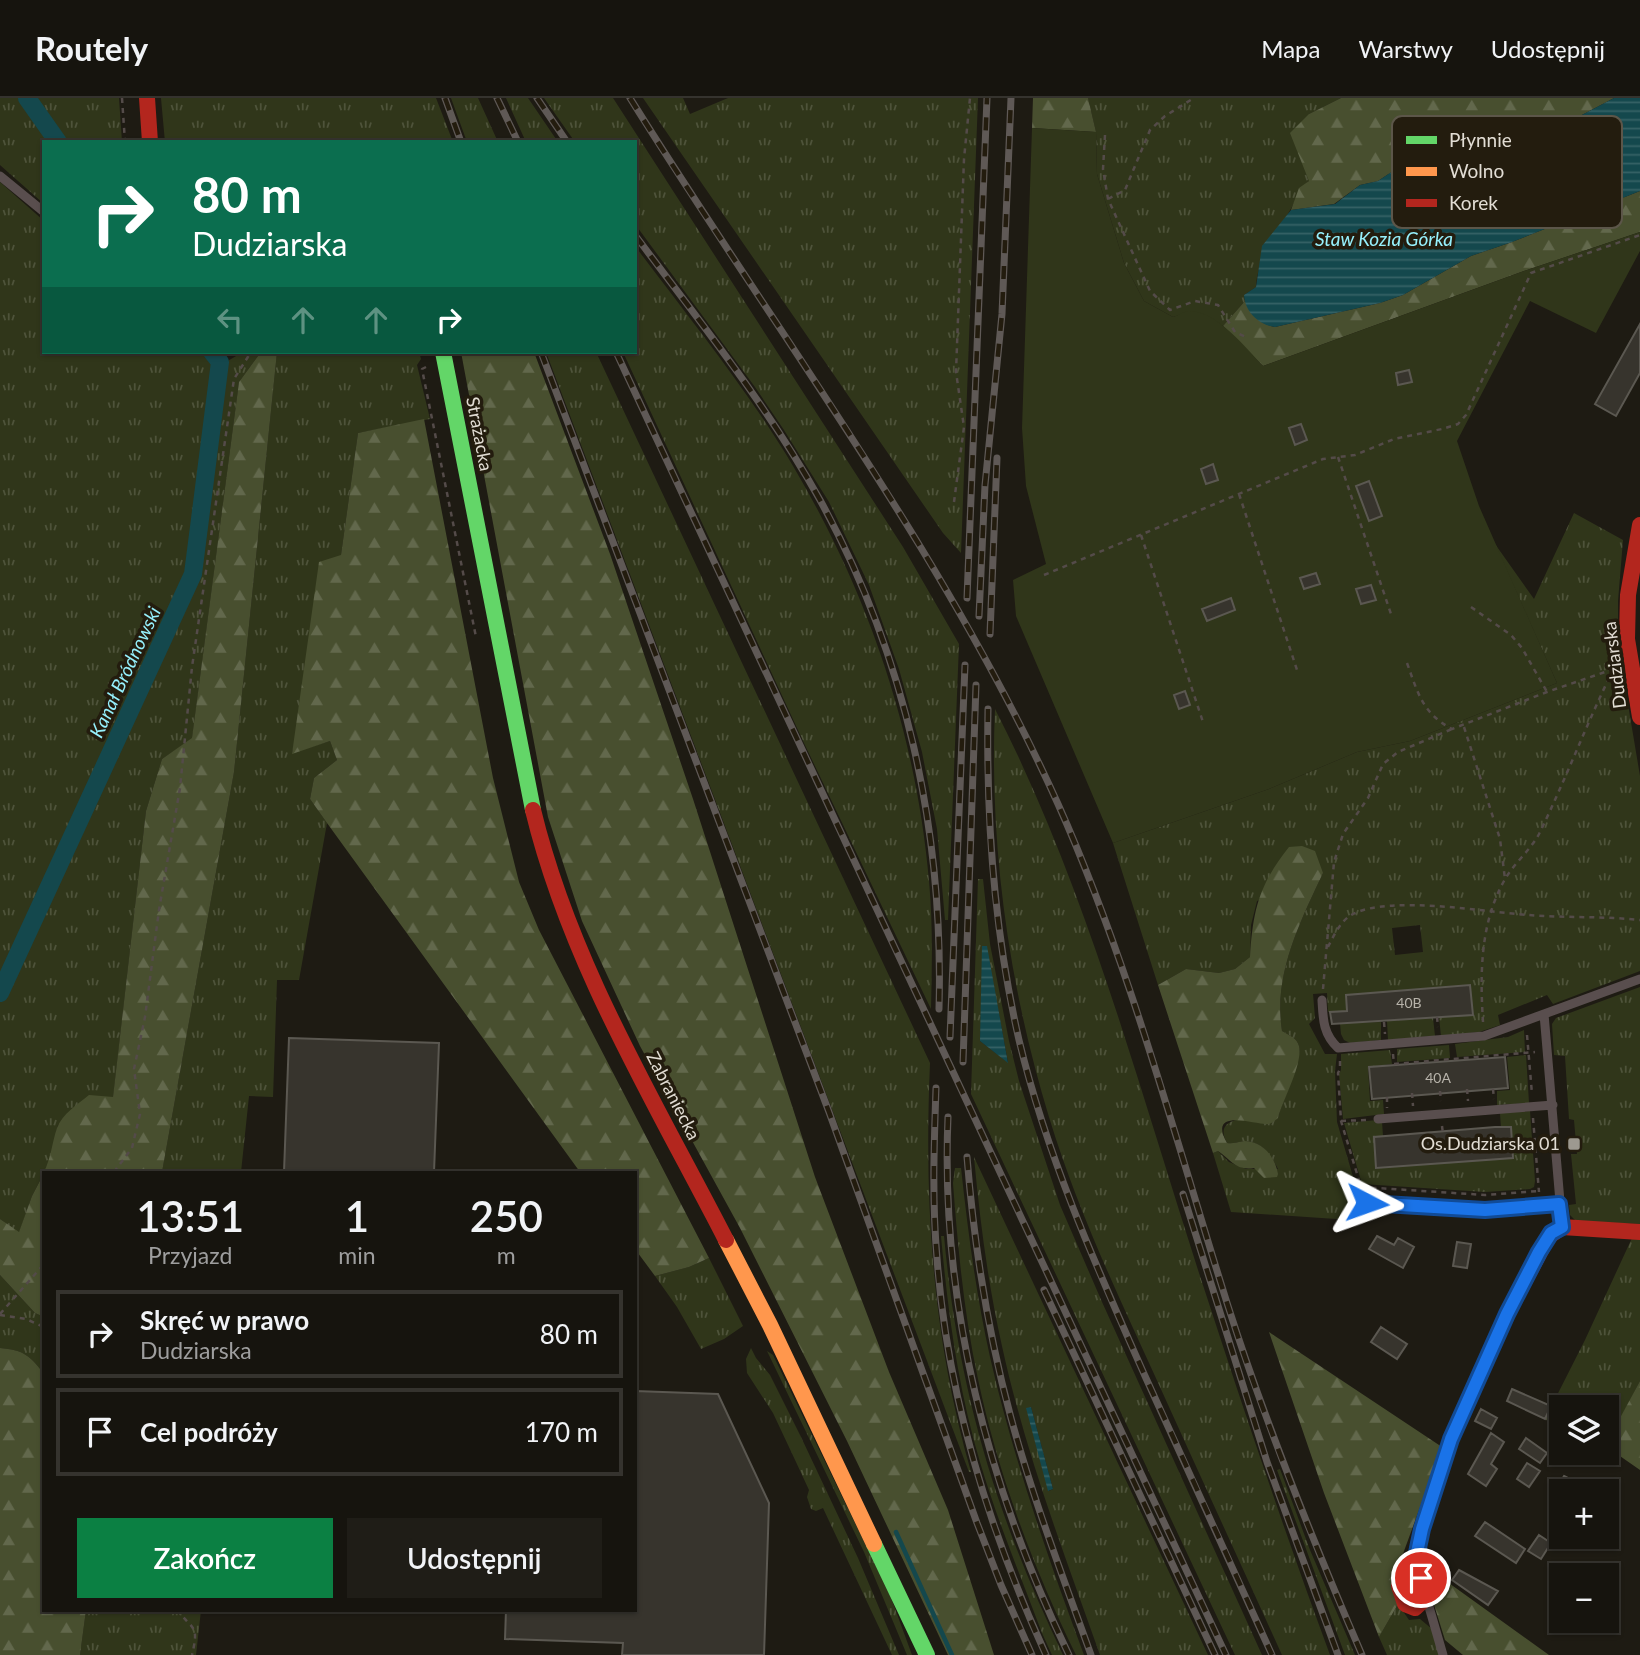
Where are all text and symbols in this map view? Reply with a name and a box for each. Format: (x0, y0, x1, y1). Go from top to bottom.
text: Routely (35, 28, 148, 68)
text: Mapa (1261, 34, 1320, 63)
text: Warstwy (1358, 34, 1453, 63)
text: Udostępnij (1491, 34, 1605, 63)
legend (1392, 116, 1622, 228)
text: Płynnie (1449, 128, 1512, 151)
text: Wolno (1449, 159, 1504, 182)
text: 80 m (192, 165, 302, 223)
icon: right (77, 168, 168, 259)
text: Korek (1449, 191, 1498, 214)
text: Dudziarska (192, 224, 347, 263)
water label: Staw Kozia Górka (1315, 227, 1453, 250)
icon: left (211, 301, 249, 339)
icon: ahead (284, 301, 322, 339)
icon: ahead (357, 301, 395, 339)
icon: right (430, 301, 468, 339)
street label: Strażacka (462, 395, 498, 473)
water label: Kanał Bródnowski (84, 602, 165, 741)
street label: Dudziarska (1598, 620, 1630, 710)
house number: 40B (1396, 994, 1422, 1011)
street label: Zabraniecka (642, 1048, 705, 1143)
house number: 40A (1425, 1069, 1451, 1086)
place label: Os.Dudziarska 01 (1421, 1132, 1560, 1154)
marker: Os.Dudziarska 01 (1566, 1136, 1582, 1152)
position arrow (1330, 1166, 1404, 1240)
text: 13:51 (136, 1191, 244, 1241)
text: 1 (345, 1191, 369, 1241)
text: 250 (470, 1191, 543, 1241)
text: Przyjazd (148, 1241, 232, 1269)
text: min (338, 1241, 376, 1269)
text: m (497, 1241, 516, 1269)
text: Skręć w prawo (140, 1304, 309, 1336)
icon: right (81, 1315, 119, 1353)
text: 80 m (540, 1318, 598, 1350)
text: Dudziarska (140, 1336, 252, 1364)
map controls (1549, 1395, 1619, 1633)
button: layers (1549, 1395, 1619, 1465)
icon: arrive (81, 1413, 119, 1451)
text: Cel podróży (140, 1416, 278, 1448)
text: 170 m (525, 1416, 598, 1448)
button: + (1549, 1479, 1619, 1549)
button: Zakończ (77, 1518, 333, 1598)
button: Udostępnij (347, 1518, 602, 1598)
pin (1391, 1548, 1451, 1608)
icon: arrive (1402, 1559, 1440, 1597)
button: − (1549, 1563, 1619, 1633)

